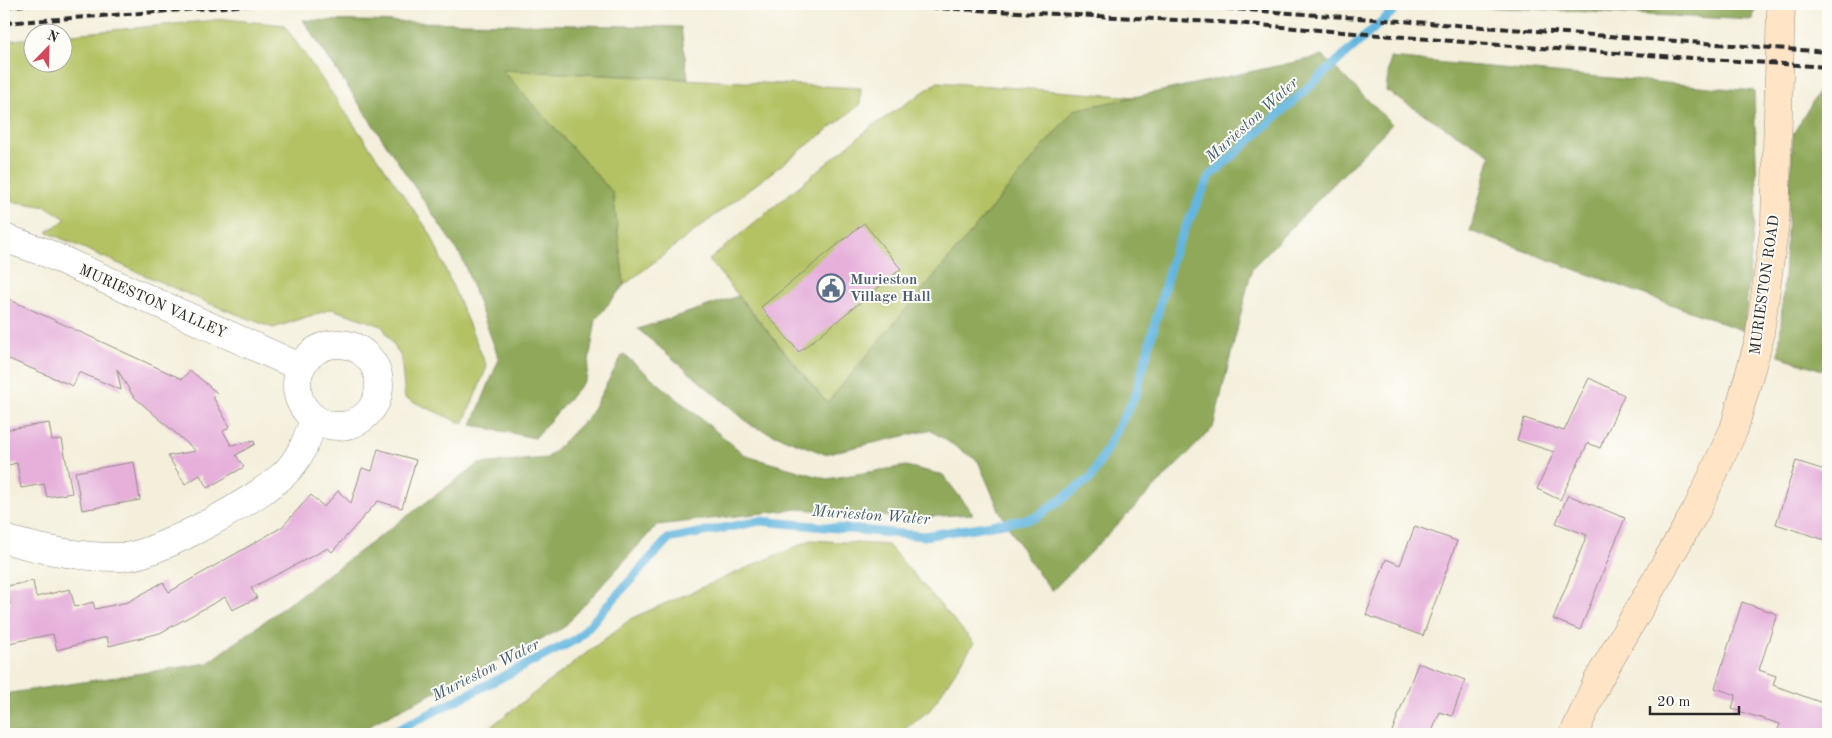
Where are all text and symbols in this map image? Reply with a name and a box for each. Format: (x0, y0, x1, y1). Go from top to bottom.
north arrow (22, 22, 72, 72)
text: N (45, 28, 61, 46)
water label: Murieston Water (1202, 74, 1302, 167)
street label: MURIESTON ROAD (1748, 214, 1783, 356)
street label: MURIESTON VALLEY (76, 263, 228, 342)
public building icon: Murieston Village Hall (816, 273, 846, 303)
place label: Murieston Village Hall (850, 273, 931, 305)
water label: Murieston Water (810, 504, 931, 528)
water label: Murieston Water (429, 636, 543, 705)
scale bar (1650, 683, 1738, 715)
text: 20 m (1657, 695, 1691, 710)

